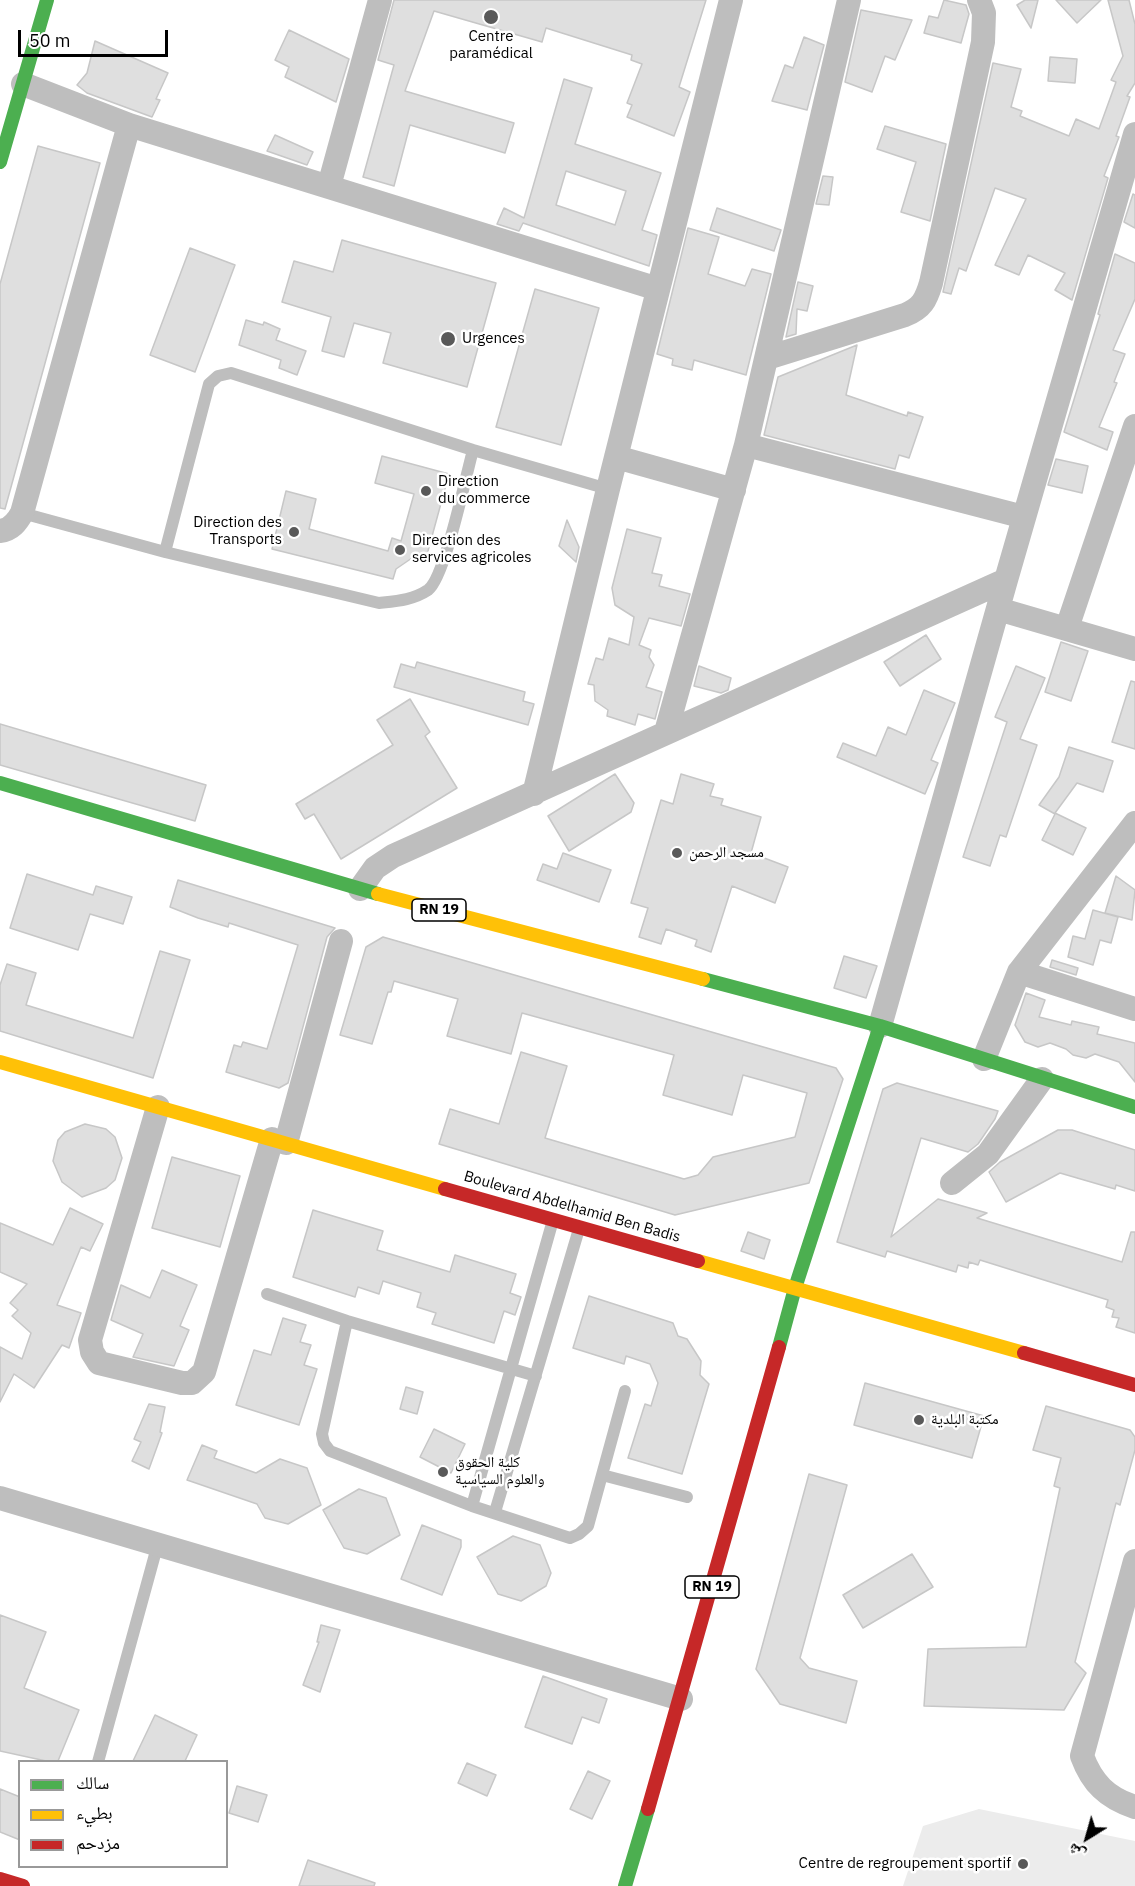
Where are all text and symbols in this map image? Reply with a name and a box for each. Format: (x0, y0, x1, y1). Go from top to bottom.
marker: Centre paramédical (482, 8, 500, 26)
scale bar (21, 18, 171, 56)
place label: Centre paramédical (449, 28, 533, 63)
text: 50 m (29, 29, 71, 52)
marker: Urgences (439, 330, 457, 348)
place label: Urgences (462, 330, 525, 348)
place label: Direction du commerce (438, 473, 530, 508)
marker: Direction du commerce (419, 484, 433, 498)
place label: Direction des Transports (193, 514, 282, 549)
marker: Direction des Transports (287, 525, 301, 539)
place label: Direction des services agricoles (412, 532, 532, 567)
marker: Direction des services agricoles (393, 543, 407, 557)
place label: مسجد الرحمن (689, 844, 764, 862)
marker: مسجد الرحمن (670, 846, 684, 860)
road number: RN 19 (412, 899, 466, 921)
street label: Boulevard Abdelhamid Ben Badis (462, 1167, 682, 1247)
place label: مكتبة البلدية (931, 1411, 999, 1429)
marker: مكتبة البلدية (912, 1413, 926, 1427)
place label: كلية الحقوق والعلوم السياسية (455, 1454, 544, 1489)
marker: كلية الحقوق والعلوم السياسية (436, 1465, 450, 1479)
road number: RN 19 (685, 1576, 739, 1598)
legend (18, 1760, 228, 1868)
text: سالك (76, 1771, 109, 1794)
text: بطيء (76, 1801, 113, 1824)
north arrow (1057, 1808, 1117, 1868)
text: مزدحم (76, 1831, 120, 1854)
text: ش (1063, 1839, 1089, 1865)
place label: Centre de regroupement sportif (799, 1855, 1011, 1873)
marker: Centre de regroupement sportif (1016, 1857, 1030, 1871)

